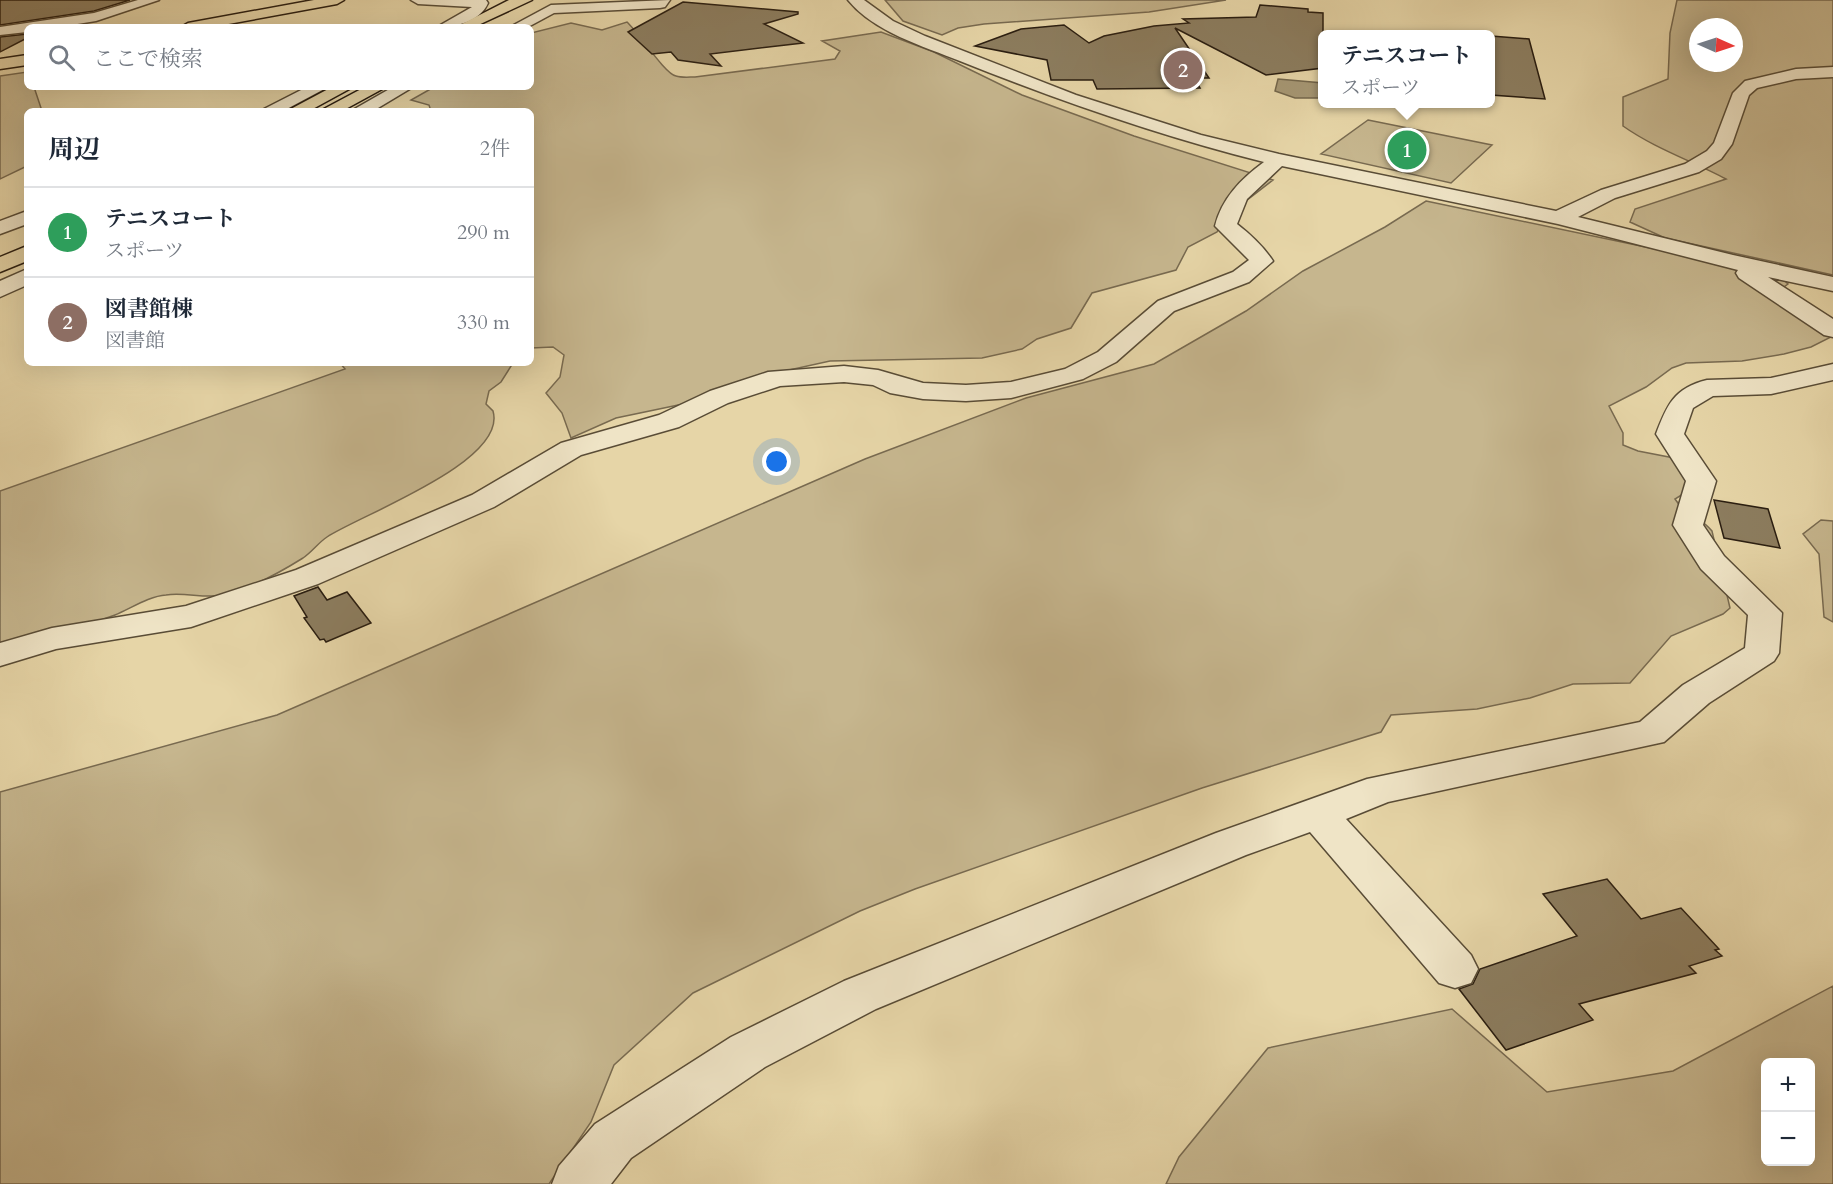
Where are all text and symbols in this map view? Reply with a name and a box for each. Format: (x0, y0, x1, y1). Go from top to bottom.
north arrow (1689, 18, 1743, 72)
search box (24, 24, 534, 90)
popup (1318, 30, 1495, 108)
icon: search (45, 41, 78, 74)
text: テニスコート (1341, 41, 1472, 71)
text: ここで検索 (93, 44, 203, 74)
pin: 2 (1164, 48, 1202, 92)
text: スポーツ (1341, 74, 1420, 101)
pin: 1 (1388, 128, 1426, 172)
text: 周辺 (48, 132, 100, 167)
text: 2件 (480, 135, 510, 162)
text: テニスコート (105, 204, 236, 234)
text: 1 (62, 219, 73, 246)
text: 290 m (457, 219, 510, 246)
text: スポーツ (105, 237, 184, 264)
text: 図書館棟 (105, 294, 193, 324)
text: 2 (62, 309, 73, 336)
text: 330 m (457, 309, 510, 336)
text: 図書館 (105, 327, 165, 354)
your location (762, 447, 791, 476)
map controls (1761, 1058, 1815, 1166)
button: + (1761, 1058, 1815, 1112)
button: − (1761, 1112, 1815, 1166)

